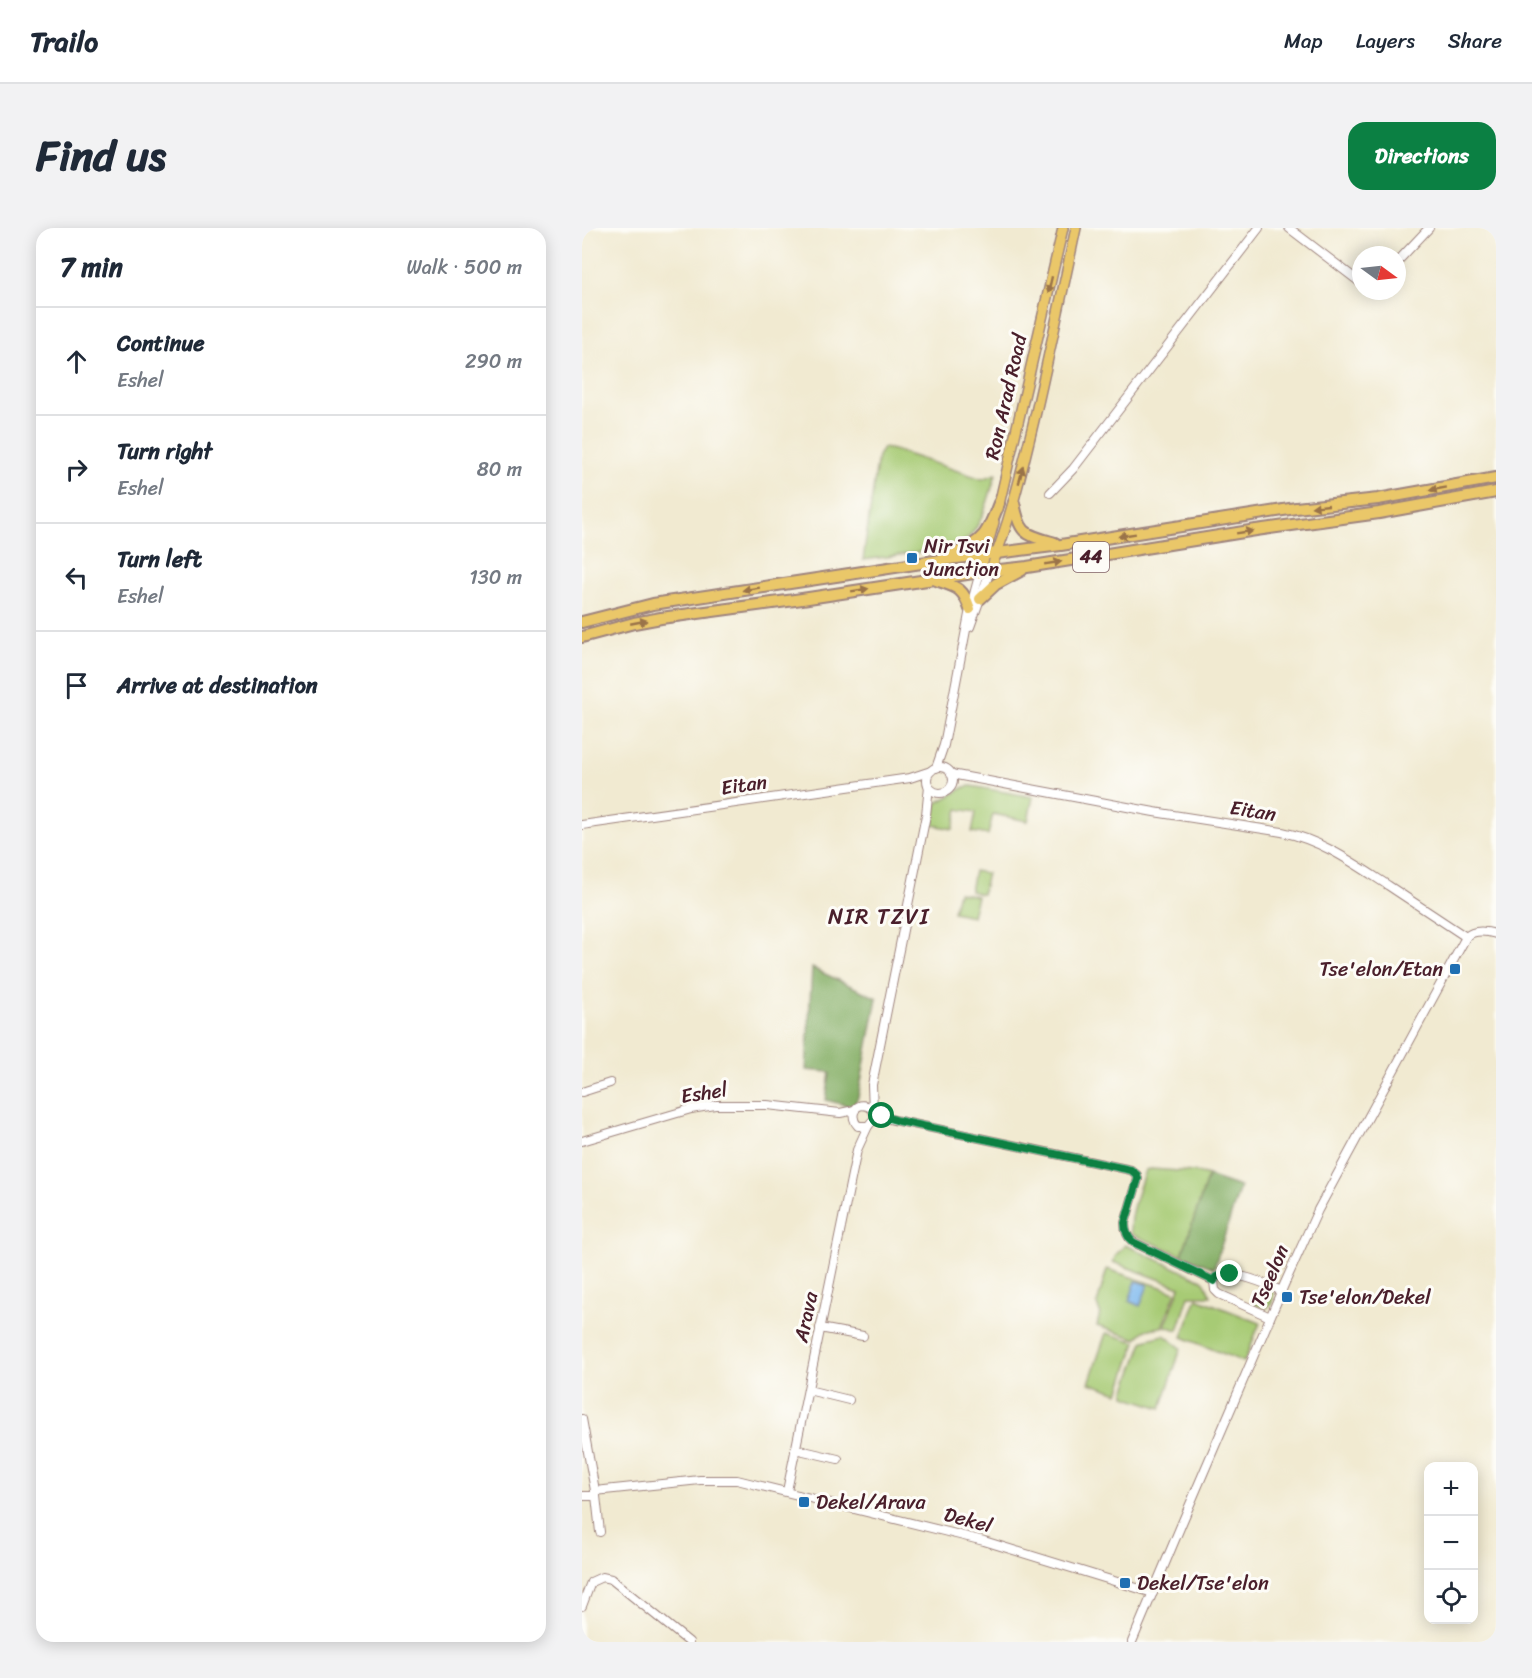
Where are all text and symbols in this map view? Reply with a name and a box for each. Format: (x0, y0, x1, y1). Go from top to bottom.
text: Trailo (30, 17, 98, 66)
text: Map (1284, 22, 1323, 60)
text: Layers (1356, 22, 1415, 60)
text: Share (1448, 22, 1502, 60)
text: Find us (36, 119, 166, 193)
button: Directions (1348, 122, 1496, 190)
text: 7 min (60, 244, 123, 290)
north arrow (1352, 246, 1406, 300)
text: Walk · 500 m (406, 250, 522, 285)
one-way arrow (1045, 276, 1054, 295)
text: Continue (117, 324, 205, 363)
street label: Ron Arad Road (975, 329, 1038, 463)
text: 290 m (465, 344, 522, 379)
icon: ahead (60, 345, 93, 378)
text: Eshel (117, 363, 164, 398)
text: Turn right (117, 432, 212, 471)
text: 80 m (477, 452, 522, 487)
icon: right (60, 453, 93, 486)
one-way arrow (1017, 466, 1026, 484)
text: Eshel (117, 471, 164, 506)
one-way arrow (1429, 485, 1448, 494)
one-way arrow (1311, 501, 1330, 510)
one-way arrow (1236, 527, 1255, 536)
place label: Nir Tsvi Junction (923, 529, 999, 587)
one-way arrow (1118, 530, 1137, 539)
text: Turn left (117, 540, 202, 579)
road number: 44 (1073, 542, 1109, 572)
marker: Nir Tsvi Junction (905, 551, 919, 565)
one-way arrow (1044, 559, 1063, 568)
text: 130 m (469, 560, 522, 595)
icon: left (60, 561, 93, 594)
text: Eshel (117, 579, 164, 614)
one-way arrow (741, 585, 760, 594)
one-way arrow (850, 586, 869, 595)
one-way arrow (629, 617, 648, 626)
text: Arrive at destination (117, 666, 318, 705)
icon: arrive (60, 669, 93, 702)
street label: Eitan (719, 764, 770, 806)
street label: Eitan (1227, 790, 1279, 832)
district label: NIR TZVI (828, 897, 930, 936)
place label: Tse'elon/Etan (1319, 952, 1443, 987)
marker: Tse'elon/Etan (1448, 962, 1462, 976)
street label: Eshel (678, 1072, 730, 1114)
route start (868, 1102, 894, 1128)
street label: Tseelon (1241, 1239, 1299, 1313)
route end (1216, 1260, 1242, 1286)
place label: Tse'elon/Dekel (1299, 1280, 1432, 1315)
street label: Arava (783, 1288, 829, 1346)
marker: Tse'elon/Dekel (1280, 1290, 1294, 1304)
map controls (1424, 1462, 1478, 1624)
button: + (1424, 1462, 1478, 1516)
place label: Dekel/Arava (816, 1485, 926, 1520)
marker: Dekel/Arava (797, 1495, 811, 1509)
street label: Dekel (940, 1497, 997, 1544)
button: − (1424, 1516, 1478, 1570)
place label: Dekel/Tse'elon (1137, 1566, 1269, 1601)
button: locate (1424, 1570, 1478, 1624)
marker: Dekel/Tse'elon (1118, 1576, 1132, 1590)

